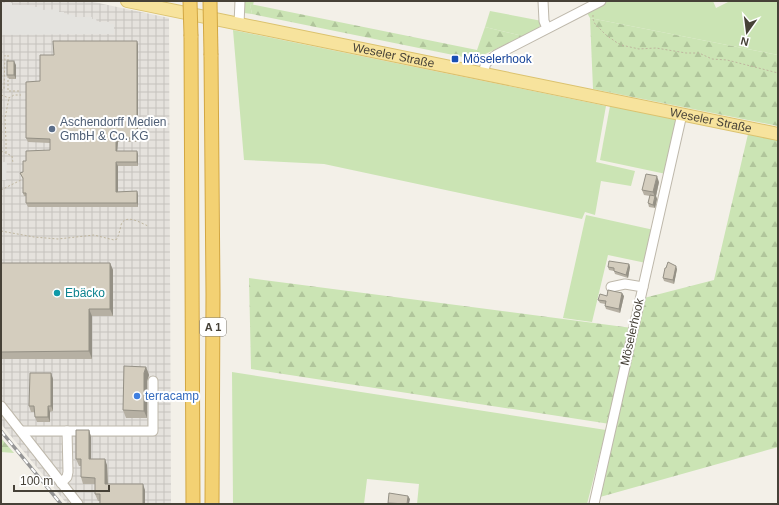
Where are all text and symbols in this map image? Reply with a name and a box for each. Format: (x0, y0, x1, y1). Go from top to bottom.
north arrow (727, 12, 767, 52)
text: N (739, 35, 750, 48)
street label: Weseler Straße (351, 40, 436, 71)
place label: Möselerhook (463, 52, 533, 66)
marker: Möselerhook (450, 54, 460, 64)
street label: Weseler Straße (669, 105, 753, 136)
place label: Aschendorff Medien GmbH & Co. KG (60, 115, 167, 143)
marker: Aschendorff Medien GmbH & Co. KG (47, 124, 57, 134)
place label: Ebäcko (65, 286, 105, 300)
marker: Ebäcko (52, 288, 62, 298)
street label: Möselerhook (617, 296, 647, 367)
road number: A 1 (200, 318, 226, 336)
place label: terracamp (145, 389, 199, 403)
marker: terracamp (132, 391, 142, 401)
scale bar (14, 467, 109, 493)
text: 100 m (20, 474, 53, 488)

